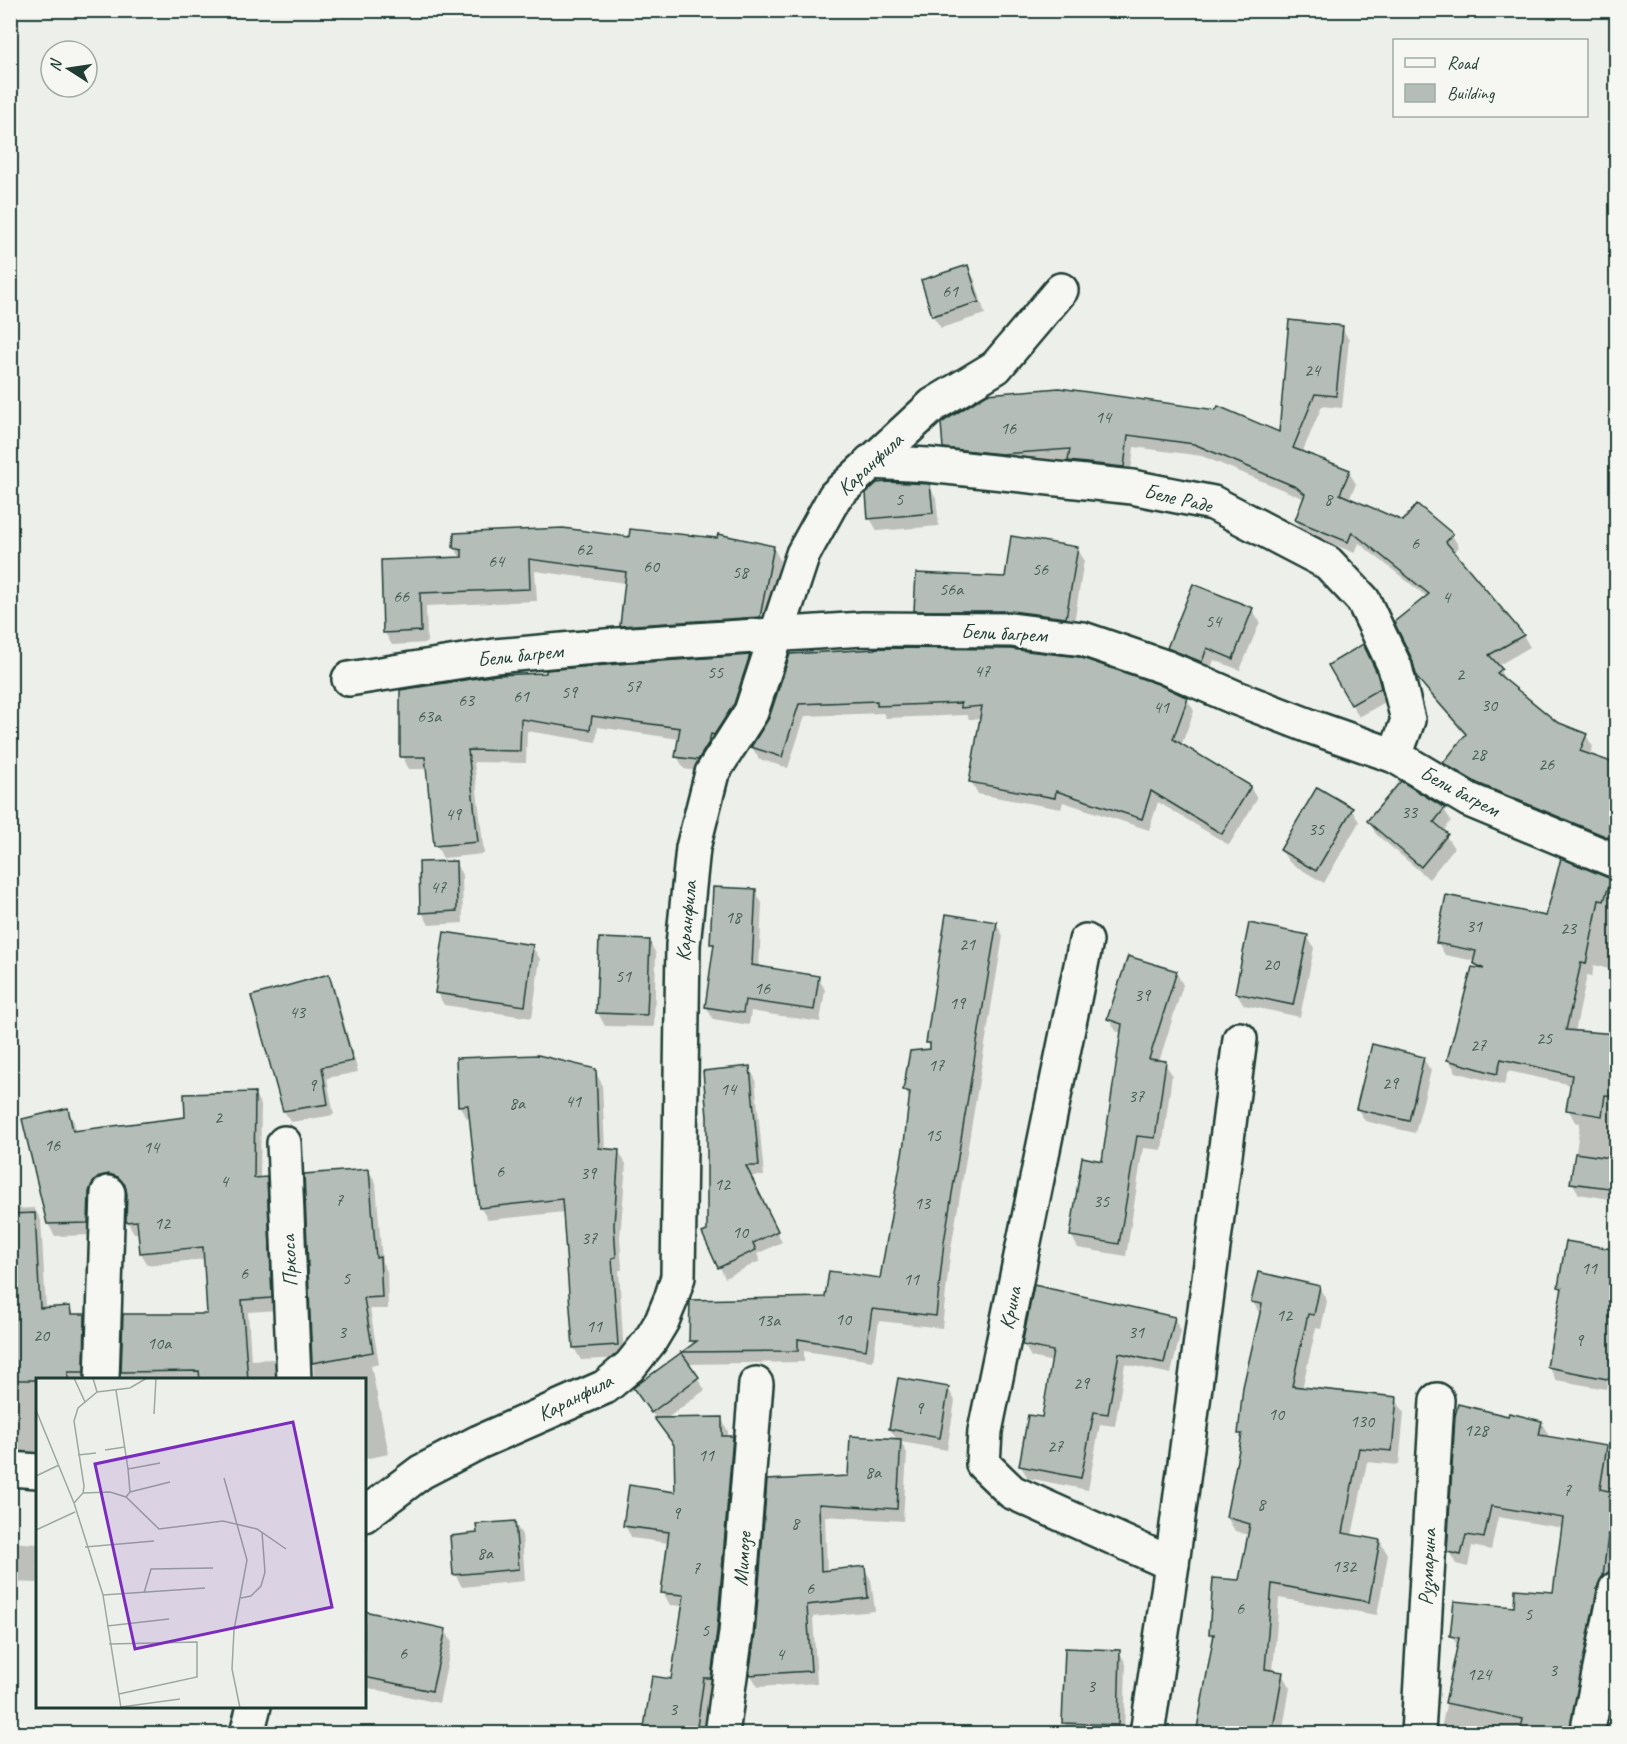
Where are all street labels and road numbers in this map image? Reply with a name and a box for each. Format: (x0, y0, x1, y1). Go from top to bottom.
street label: Каранфила (832, 426, 910, 501)
street label: Беле Раде (1142, 478, 1216, 519)
street label: Бели багрем (960, 618, 1049, 648)
street label: Бели багрем (476, 637, 566, 672)
street label: Бели багрем (1416, 759, 1506, 823)
street label: Каранфила (670, 878, 703, 962)
street label: Пркоса (275, 1233, 303, 1288)
street label: Крина (993, 1283, 1028, 1332)
street label: Каранфила (533, 1366, 618, 1427)
street label: Рузмарина (1412, 1526, 1443, 1606)
street label: Мимозе (727, 1530, 757, 1587)

